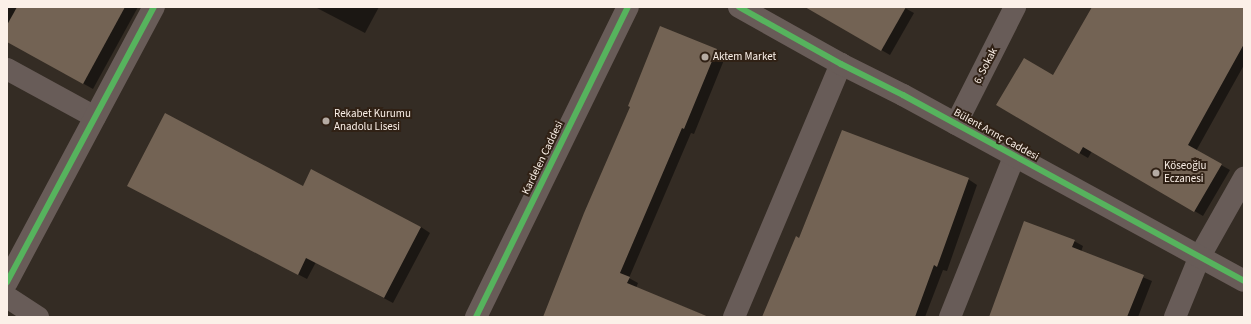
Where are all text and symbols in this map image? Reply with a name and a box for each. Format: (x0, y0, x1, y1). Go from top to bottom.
street label: 6. Sokak (971, 46, 1001, 86)
place label: Aktem Market (713, 50, 776, 64)
marker: Aktem Market (700, 52, 710, 62)
street label: Bülent Arınç Caddesi (951, 106, 1041, 164)
place label: Rekabet Kurumu Anadolu Lisesi (334, 108, 411, 134)
marker: Rekabet Kurumu Anadolu Lisesi (321, 116, 331, 126)
street label: Kardelen Caddesi (519, 119, 567, 197)
place label: Köseoğlu Eczanesi (1164, 160, 1207, 186)
marker: Köseoğlu Eczanesi (1151, 168, 1161, 178)

